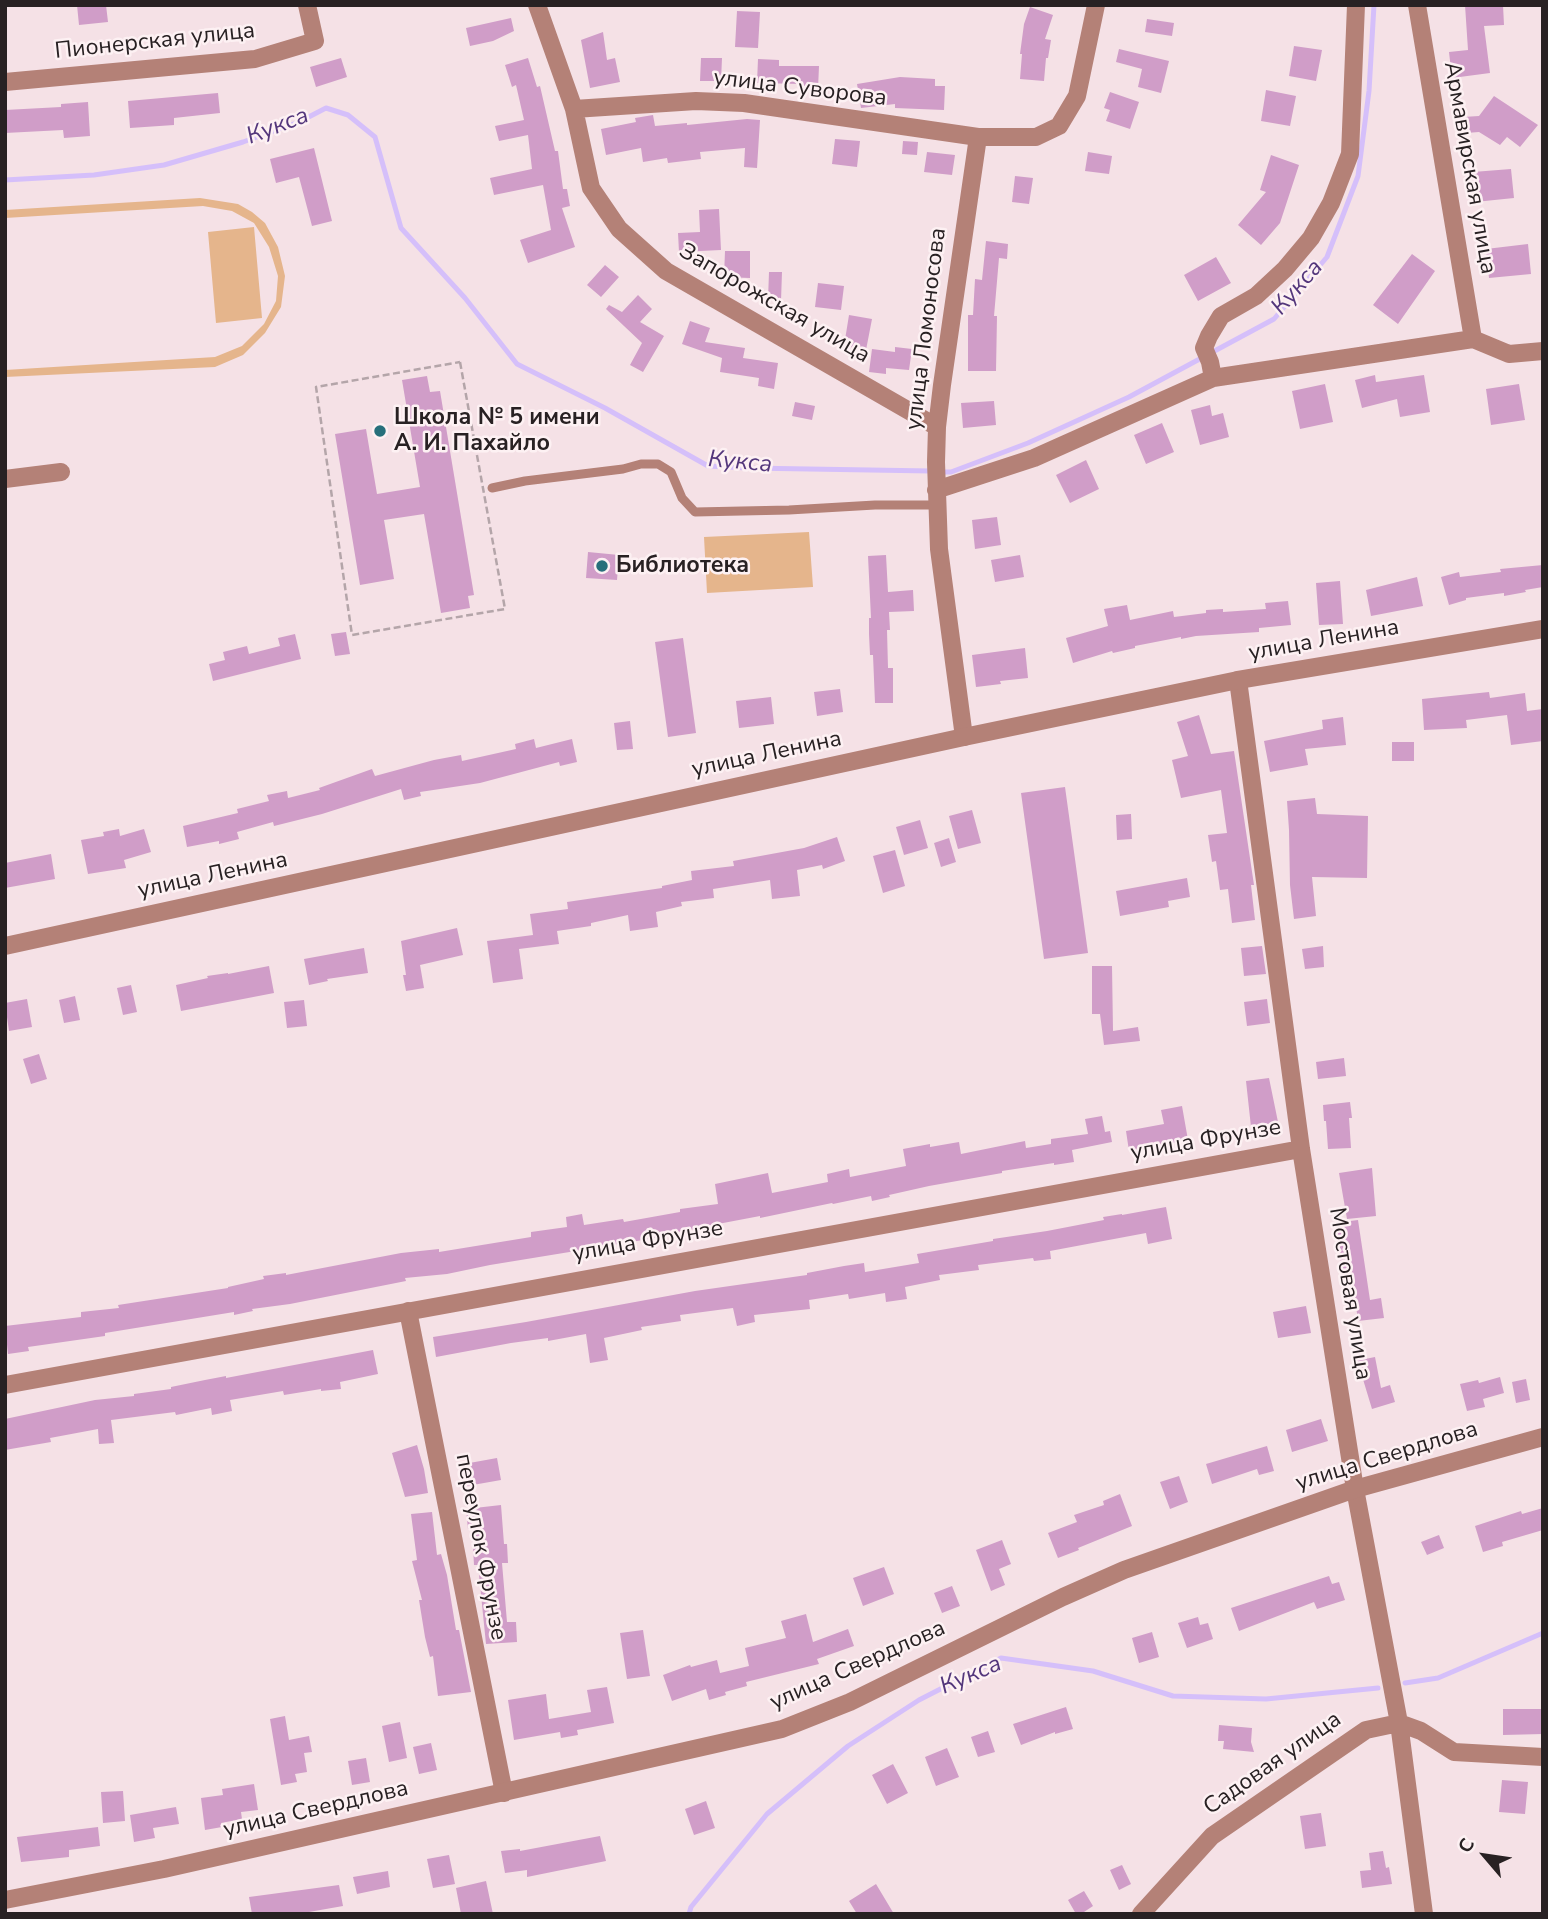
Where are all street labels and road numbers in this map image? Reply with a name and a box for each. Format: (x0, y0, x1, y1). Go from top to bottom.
street label: Пионерская улица (53, 18, 257, 66)
street label: Армавирская улица (1437, 60, 1501, 276)
street label: улица Суворова (712, 65, 888, 113)
street label: улица Ломоносова (901, 226, 953, 432)
street label: Запорожская улица (674, 238, 874, 370)
street label: улица Ленина (1247, 614, 1401, 668)
street label: улица Ленина (690, 726, 844, 784)
street label: улица Ленина (136, 847, 290, 905)
street label: улица Фрунзе (1129, 1114, 1283, 1168)
street label: Мостовая улица (1322, 1206, 1376, 1382)
street label: улица Фрунзе (571, 1215, 725, 1269)
street label: улица Свердлова (1293, 1416, 1481, 1498)
street label: переулок Фрунзе (448, 1451, 512, 1643)
street label: улица Свердлова (766, 1615, 950, 1717)
street label: Садовая улица (1199, 1706, 1347, 1822)
street label: улица Свердлова (221, 1775, 411, 1845)

